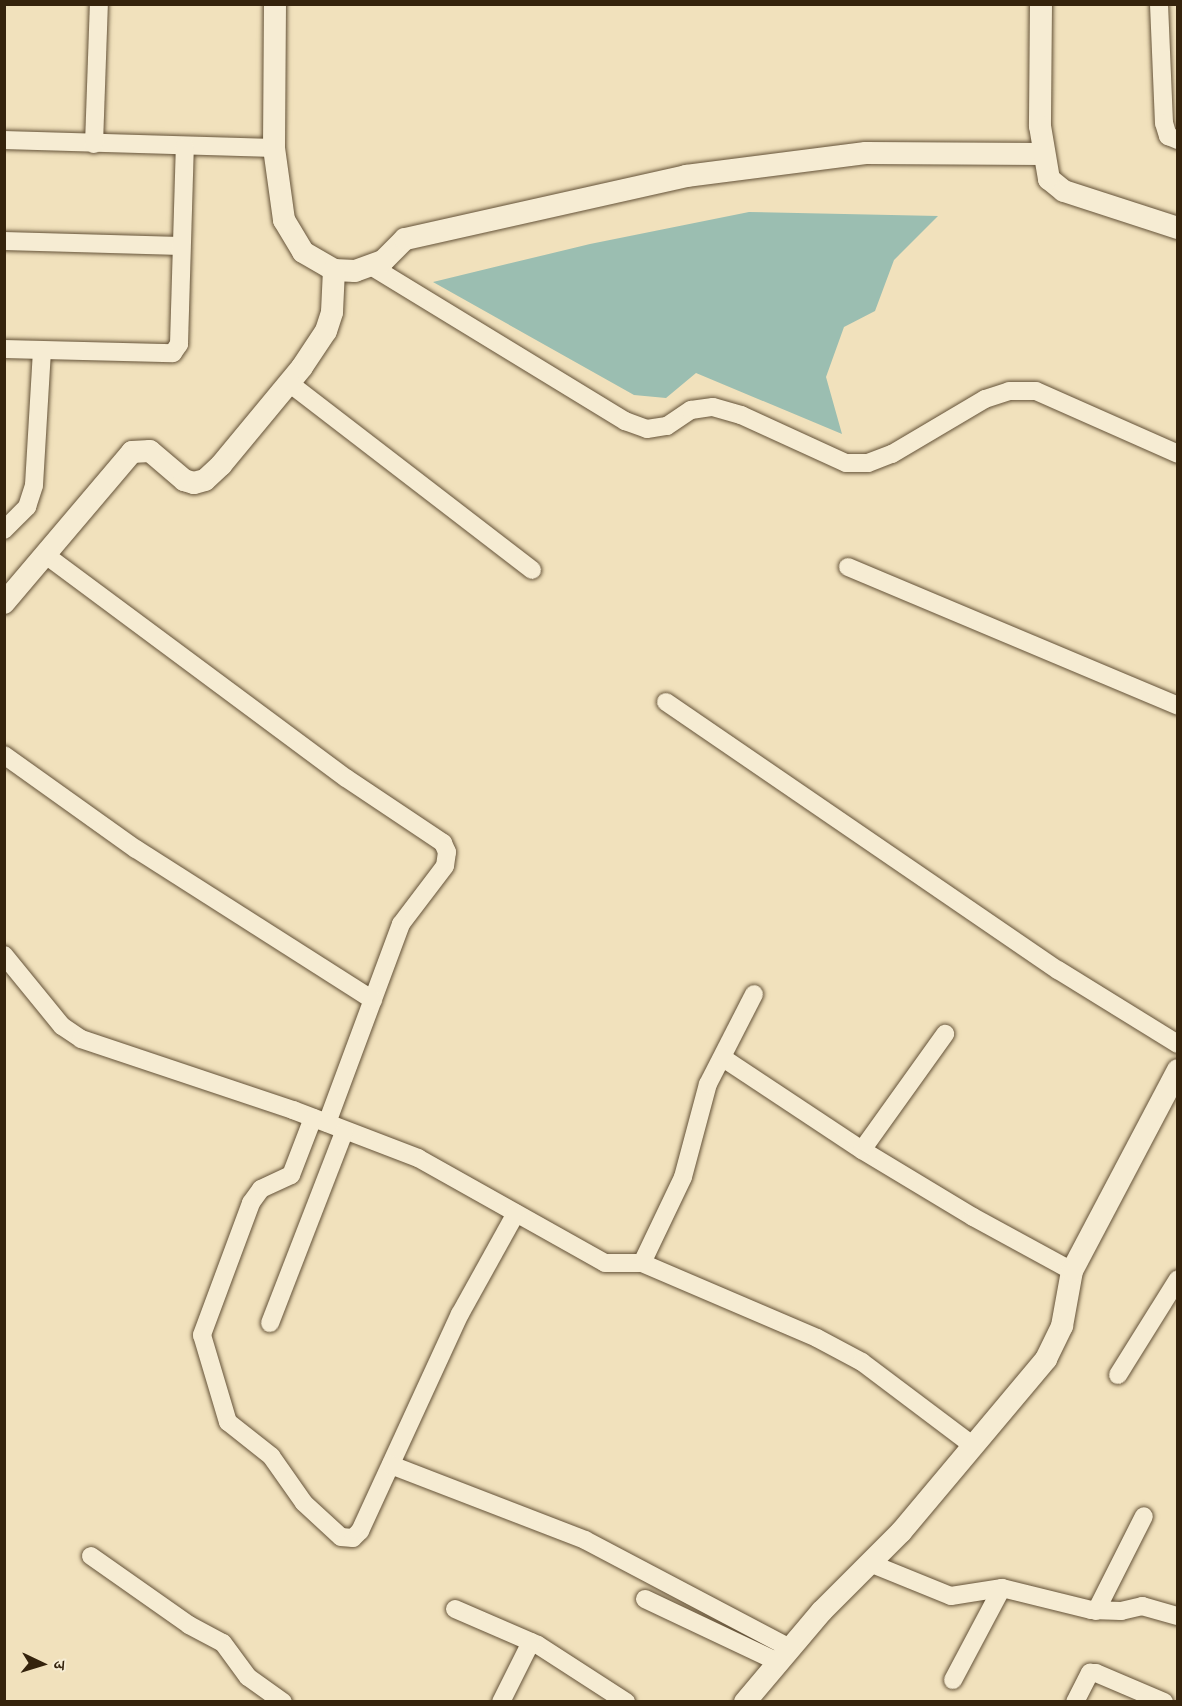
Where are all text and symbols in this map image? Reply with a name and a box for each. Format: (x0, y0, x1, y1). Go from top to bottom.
north arrow (12, 1634, 72, 1694)
text: उ (48, 1660, 72, 1670)

